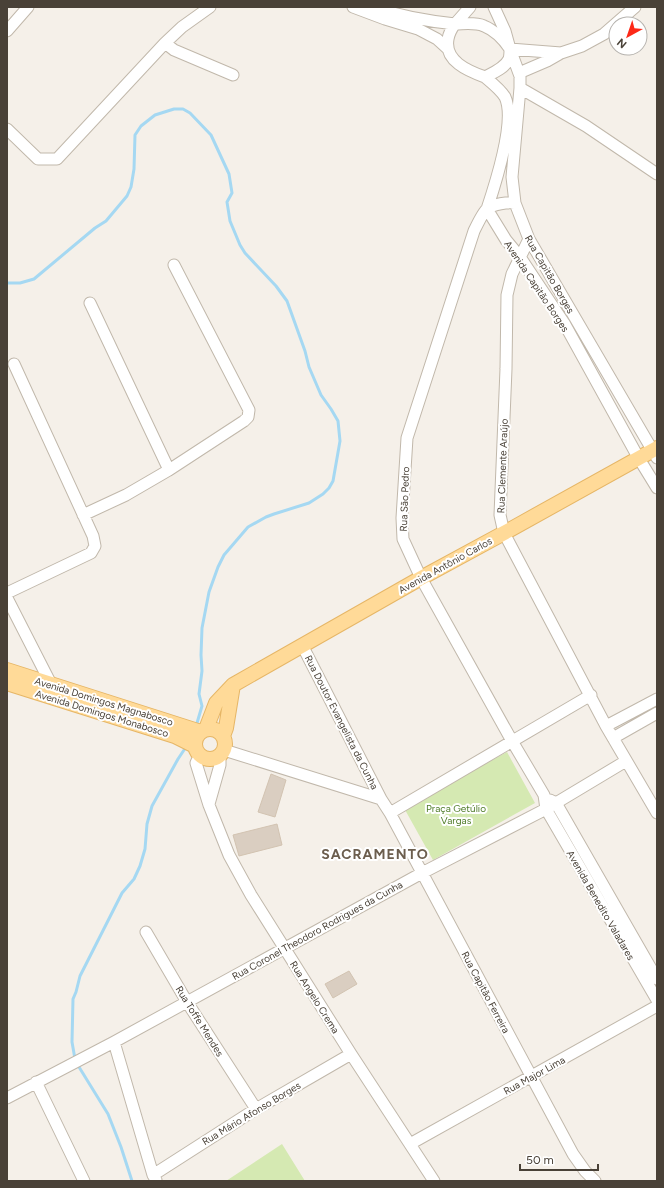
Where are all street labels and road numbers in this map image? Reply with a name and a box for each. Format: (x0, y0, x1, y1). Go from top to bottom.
street label: Rua Capitão Borges (522, 233, 577, 316)
street label: Avenida Capitão Borges (501, 238, 572, 335)
street label: Rua Clemente Araújo (494, 418, 511, 514)
street label: Rua São Pedro (397, 466, 412, 532)
street label: Avenida Antônio Carlos (396, 534, 495, 597)
street label: Rua Doutor Evangelista da Cunha (302, 653, 381, 792)
street label: Avenida Domingos Magnabosco (33, 674, 175, 729)
street label: Avenida Domingos Monabosco (34, 687, 170, 740)
street label: Avenida Benedito Valadares (564, 848, 638, 963)
street label: Rua Coronel Theodoro Rodrigues da Cunha (230, 878, 405, 983)
street label: Rua Capitão Ferreira (458, 949, 513, 1035)
street label: Rua Angelo Crema (287, 959, 342, 1036)
street label: Rua Toffe Mendes (173, 984, 227, 1059)
street label: Rua Major Lima (501, 1053, 567, 1098)
street label: Rua Mário Afonso Borges (199, 1079, 303, 1148)

